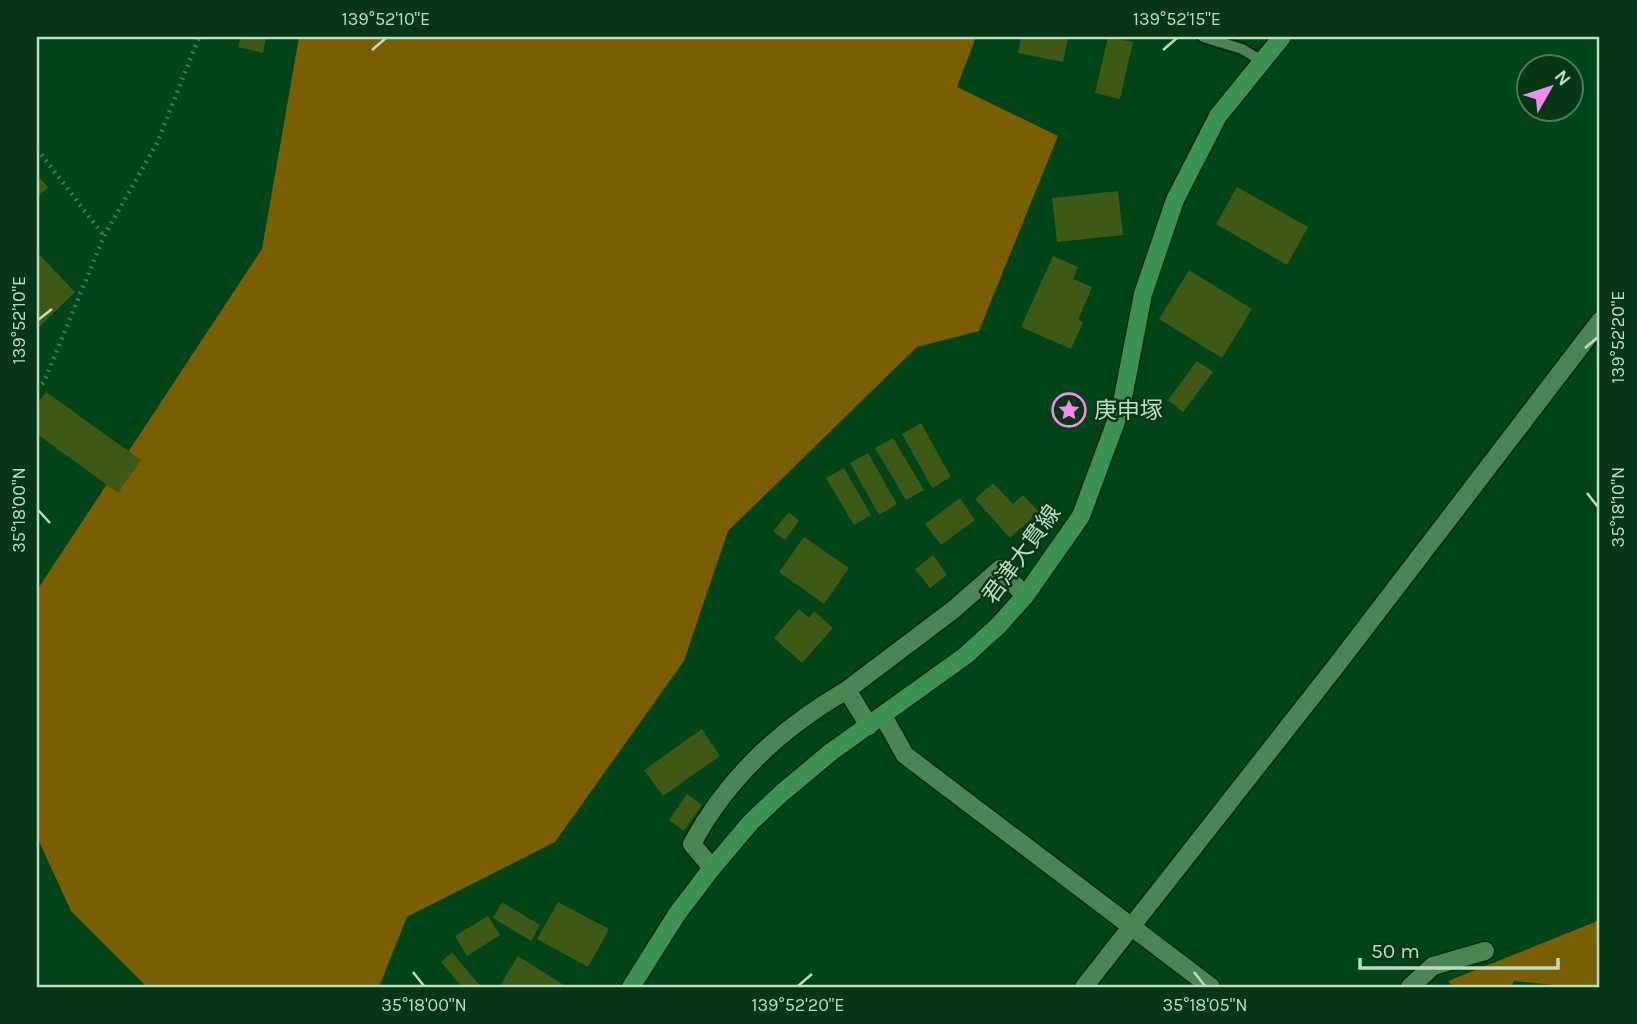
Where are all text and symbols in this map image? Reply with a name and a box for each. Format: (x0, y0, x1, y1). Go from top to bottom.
text: 139°52'10"E (342, 8, 430, 30)
text: 139°52'15"E (1133, 8, 1221, 30)
north arrow (1514, 52, 1584, 122)
text: N (1550, 66, 1575, 90)
text: 139°52'10"E (8, 276, 30, 364)
text: 139°52'20"E (1607, 291, 1629, 383)
place icon: 庚申塚 (1050, 391, 1088, 429)
place label: 庚申塚 (1094, 397, 1163, 424)
text: 35°18'00"N (8, 467, 30, 553)
text: 35°18'10"N (1607, 467, 1629, 547)
street label: 君津大貫線 (977, 500, 1066, 609)
scale bar (1360, 926, 1558, 970)
text: 50 m (1371, 939, 1420, 963)
text: 35°18'00"N (381, 994, 467, 1016)
text: 139°52'20"E (752, 994, 844, 1016)
text: 35°18'05"N (1162, 994, 1248, 1016)

